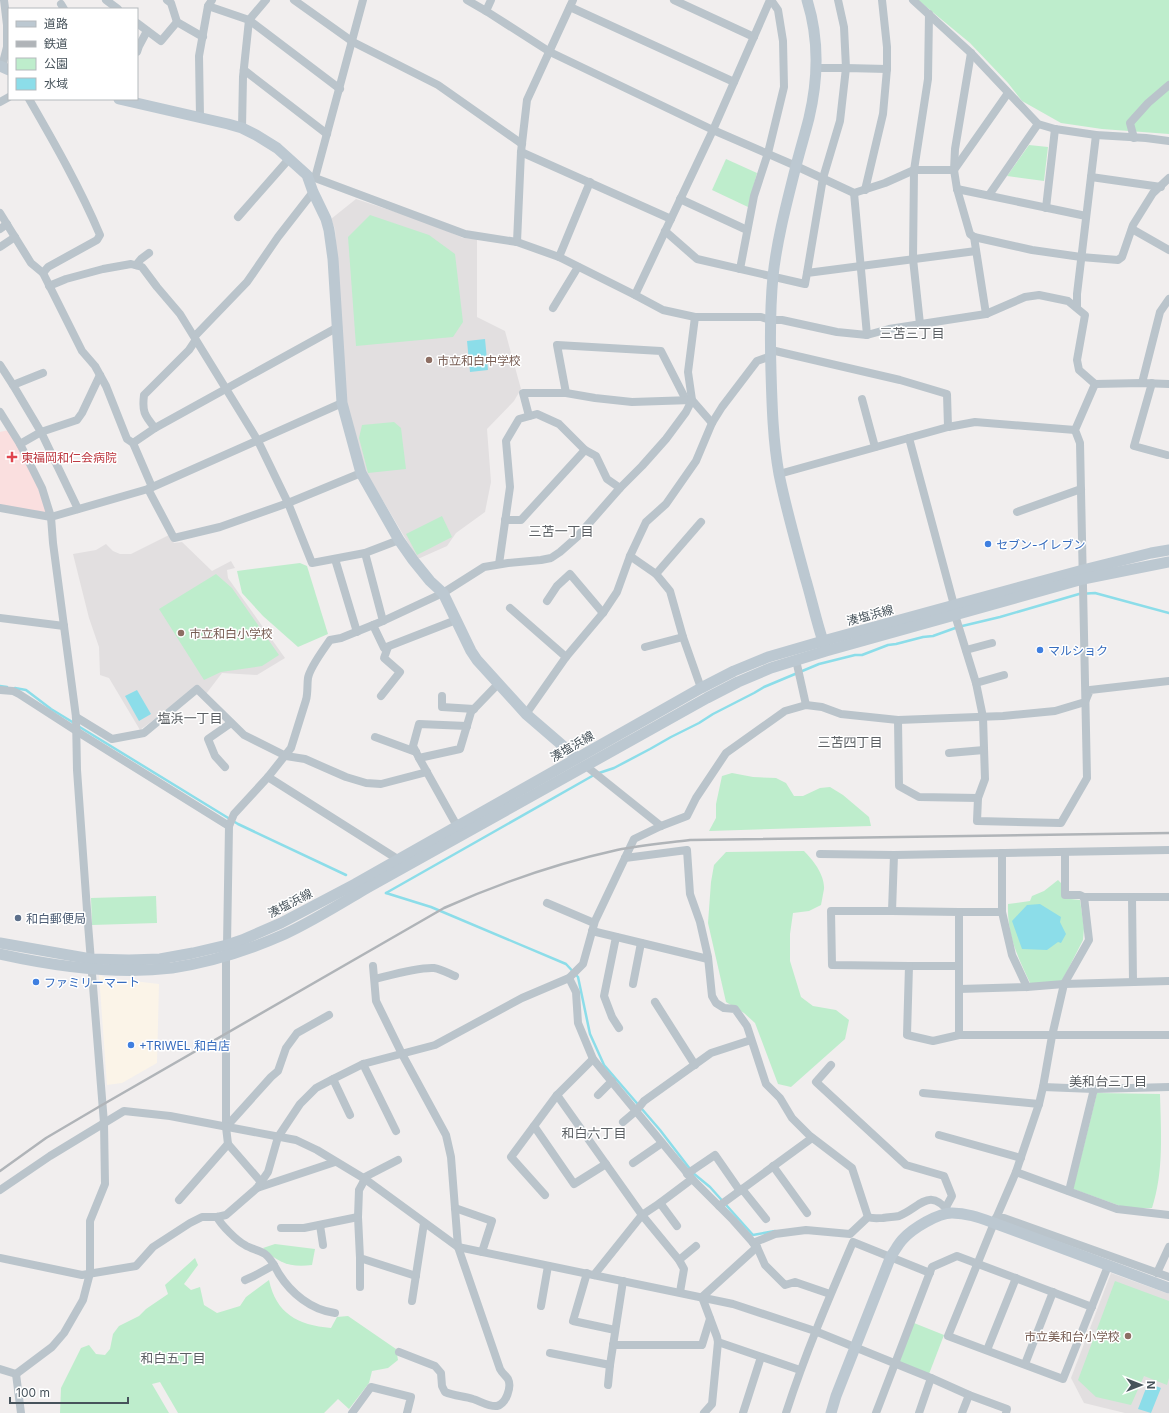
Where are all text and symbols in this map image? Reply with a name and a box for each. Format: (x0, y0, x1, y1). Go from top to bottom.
legend (8, 8, 138, 100)
text: 道路 (44, 16, 68, 31)
text: 鉄道 (44, 36, 68, 51)
text: 公園 (44, 56, 68, 71)
text: 水域 (44, 76, 68, 91)
district label: 三苫三丁目 (879, 325, 945, 341)
place label: 市立和白中学校 (437, 353, 521, 368)
marker: 市立和白中学校 (424, 355, 434, 365)
place label: 東福岡和仁会病院 (21, 450, 117, 465)
marker: 東福岡和仁会病院 (6, 451, 18, 463)
district label: 三苫一丁目 (528, 523, 594, 539)
place label: セブン-イレブン (996, 537, 1086, 552)
marker: セブン-イレブン (983, 539, 993, 549)
street label: 湊塩浜線 (845, 602, 895, 628)
place label: 市立和白小学校 (189, 626, 273, 641)
marker: 市立和白小学校 (176, 628, 186, 638)
place label: マルショク (1048, 643, 1108, 658)
marker: マルショク (1035, 645, 1045, 655)
district label: 塩浜一丁目 (157, 710, 223, 726)
street label: 湊塩浜線 (547, 728, 597, 764)
district label: 三苫四丁目 (817, 734, 883, 750)
street label: 湊塩浜線 (265, 885, 315, 921)
place label: 和白郵便局 (26, 911, 86, 926)
marker: 和白郵便局 (13, 913, 23, 923)
place label: ファミリーマート (44, 975, 140, 990)
marker: ファミリーマート (31, 977, 41, 987)
place label: +TRIWEL 和白店 (139, 1038, 230, 1053)
marker: +TRIWEL 和白店 (126, 1040, 136, 1050)
district label: 美和台三丁目 (1069, 1073, 1147, 1089)
district label: 和白六丁目 (561, 1125, 627, 1141)
place label: 市立美和台小学校 (1024, 1329, 1120, 1344)
marker: 市立美和台小学校 (1123, 1331, 1133, 1341)
district label: 和白五丁目 (140, 1350, 206, 1366)
north arrow (1121, 1365, 1161, 1405)
scale bar (10, 1379, 128, 1405)
text: N (1144, 1381, 1158, 1389)
text: 100 m (16, 1385, 50, 1400)

